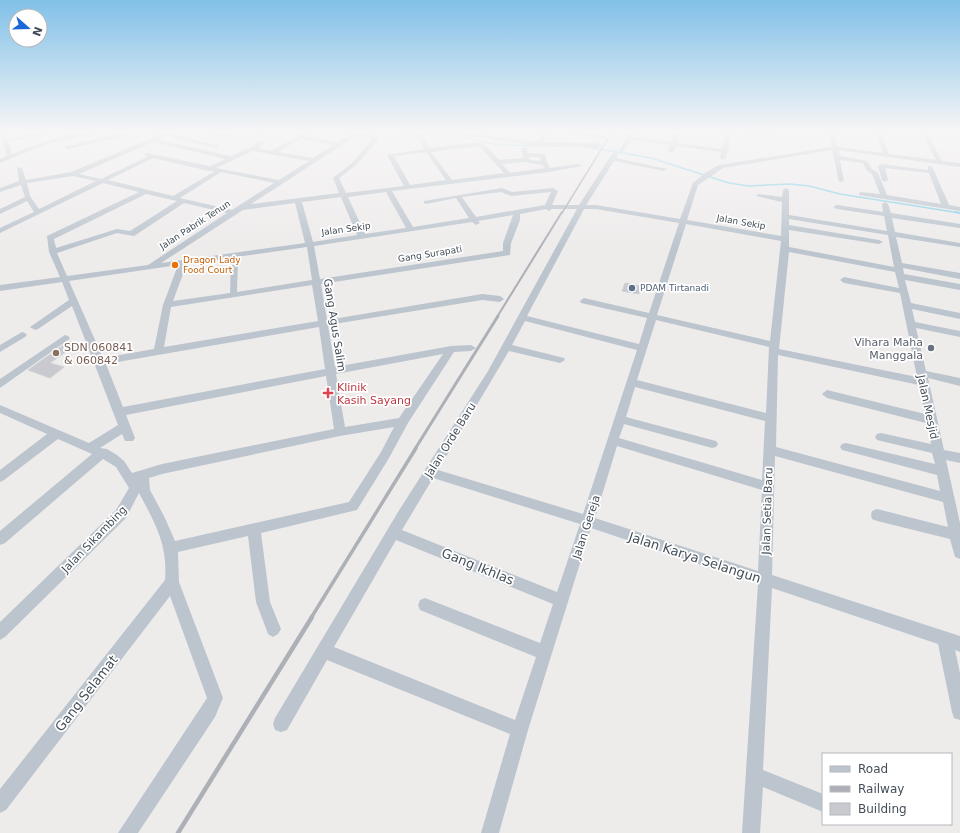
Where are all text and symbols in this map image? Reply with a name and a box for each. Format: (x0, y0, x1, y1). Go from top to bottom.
north arrow (8, 8, 48, 48)
text: N (29, 25, 45, 38)
street label: Jalan Pabrik Tenun (157, 199, 232, 252)
street label: Jalan Sekip (715, 213, 766, 231)
street label: Jalan Sekip (320, 221, 371, 238)
street label: Gang Surapati (397, 244, 463, 264)
place label: Dragon Lady Food Court (183, 255, 241, 275)
marker: Dragon Lady Food Court (170, 260, 180, 270)
street label: Gang Agus Salim (321, 278, 348, 373)
marker: PDAM Tirtanadi (627, 283, 637, 293)
place label: PDAM Tirtanadi (640, 283, 709, 293)
place label: Vihara Maha Manggala (854, 336, 923, 362)
place label: SDN 060841 & 060842 (64, 341, 133, 367)
marker: Vihara Maha Manggala (926, 343, 936, 353)
marker: SDN 060841 & 060842 (51, 348, 61, 358)
street label: Jalan Mesjid (914, 373, 941, 440)
place label: Klinik Kasih Sayang (337, 381, 411, 407)
marker: Klinik Kasih Sayang (322, 387, 334, 399)
street label: Jalan Orde Baru (422, 400, 479, 481)
street label: Jalan Setia Baru (759, 467, 776, 556)
street label: Jalan Gereja (570, 494, 603, 562)
street label: Jalan Sikambing (58, 503, 130, 576)
street label: Jalan Karya Selangun (626, 529, 763, 586)
street label: Gang Ikhlas (439, 545, 516, 588)
street label: Gang Selamat (52, 652, 121, 734)
legend (822, 753, 952, 825)
text: Road (858, 762, 888, 776)
text: Railway (858, 782, 904, 796)
text: Building (858, 802, 907, 816)

